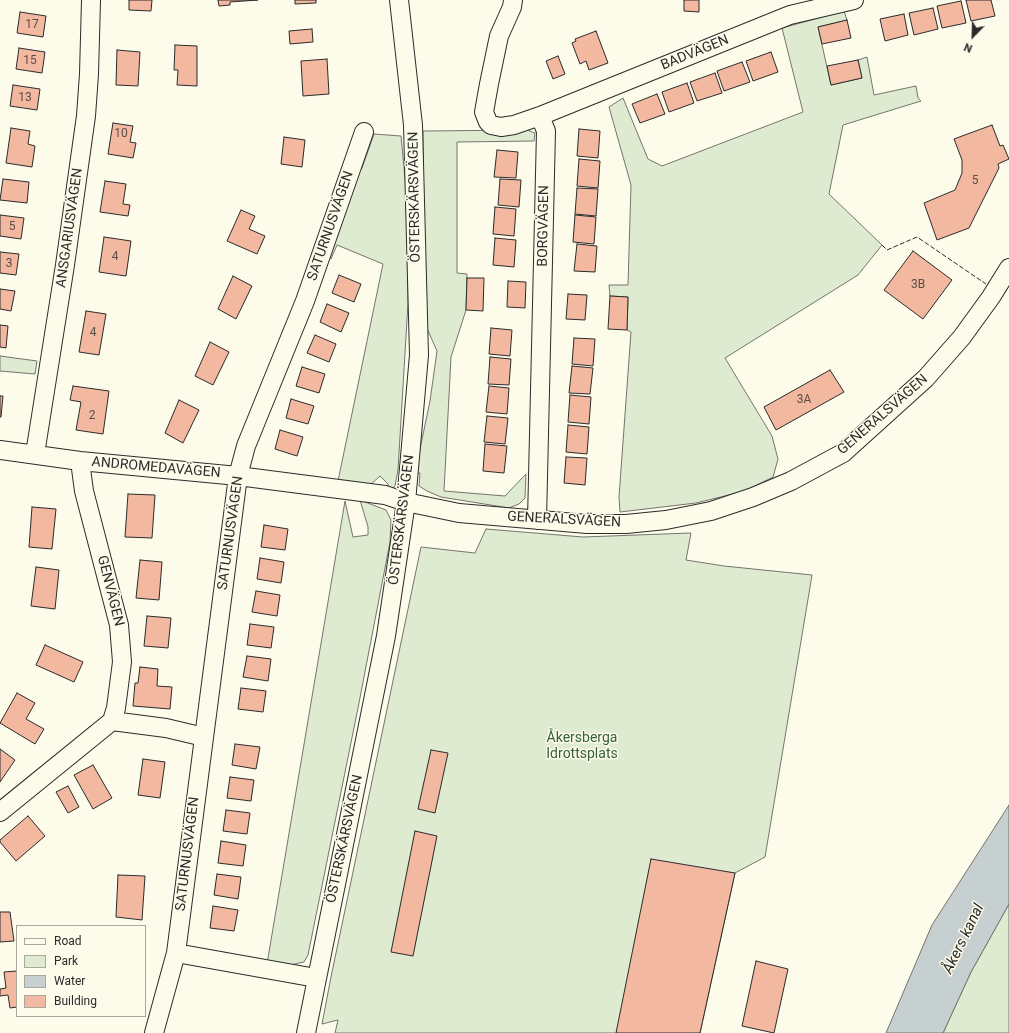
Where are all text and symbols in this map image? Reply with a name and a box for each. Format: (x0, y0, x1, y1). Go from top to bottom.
north arrow (953, 16, 993, 56)
house number: 17 (25, 18, 39, 32)
street label: BADVÄGEN (659, 32, 731, 74)
text: N (962, 40, 974, 55)
house number: 15 (23, 54, 37, 68)
house number: 13 (18, 91, 32, 105)
house number: 10 (114, 127, 128, 141)
street label: ÖSTERSKÄRSVÄGEN (405, 131, 425, 263)
street label: ANSGARIUSVÄGEN (53, 167, 87, 289)
street label: SATURNUSVÄGEN (304, 169, 358, 283)
house number: 5 (972, 174, 978, 188)
street label: BORGVÄGEN (535, 185, 553, 267)
house number: 5 (9, 220, 15, 234)
house number: 4 (112, 250, 118, 264)
house number: 3 (6, 257, 12, 271)
house number: 3B (911, 278, 925, 292)
house number: 4 (90, 326, 96, 340)
street label: GENERALSVÄGEN (834, 371, 932, 459)
house number: 3A (797, 393, 811, 407)
house number: 2 (89, 409, 95, 423)
street label: ANDROMEDAVÄGEN (91, 454, 221, 482)
street label: ÖSTERSKÄRSVÄGEN (386, 454, 418, 586)
street label: SATURNUSVÄGEN (215, 475, 247, 591)
street label: GENERALSVÄGEN (507, 509, 621, 531)
street label: GENVÄGEN (93, 554, 127, 628)
park label: Åkersberga Idrottsplats (546, 730, 618, 762)
street label: ÖSTERSKÄRSVÄGEN (323, 773, 367, 905)
street label: SATURNUSVÄGEN (173, 796, 203, 912)
water label: Åkers kanal (939, 901, 989, 977)
legend (16, 925, 146, 1017)
text: Road (54, 934, 82, 948)
text: Park (54, 954, 78, 968)
text: Water (54, 974, 85, 988)
text: Building (54, 994, 97, 1008)

